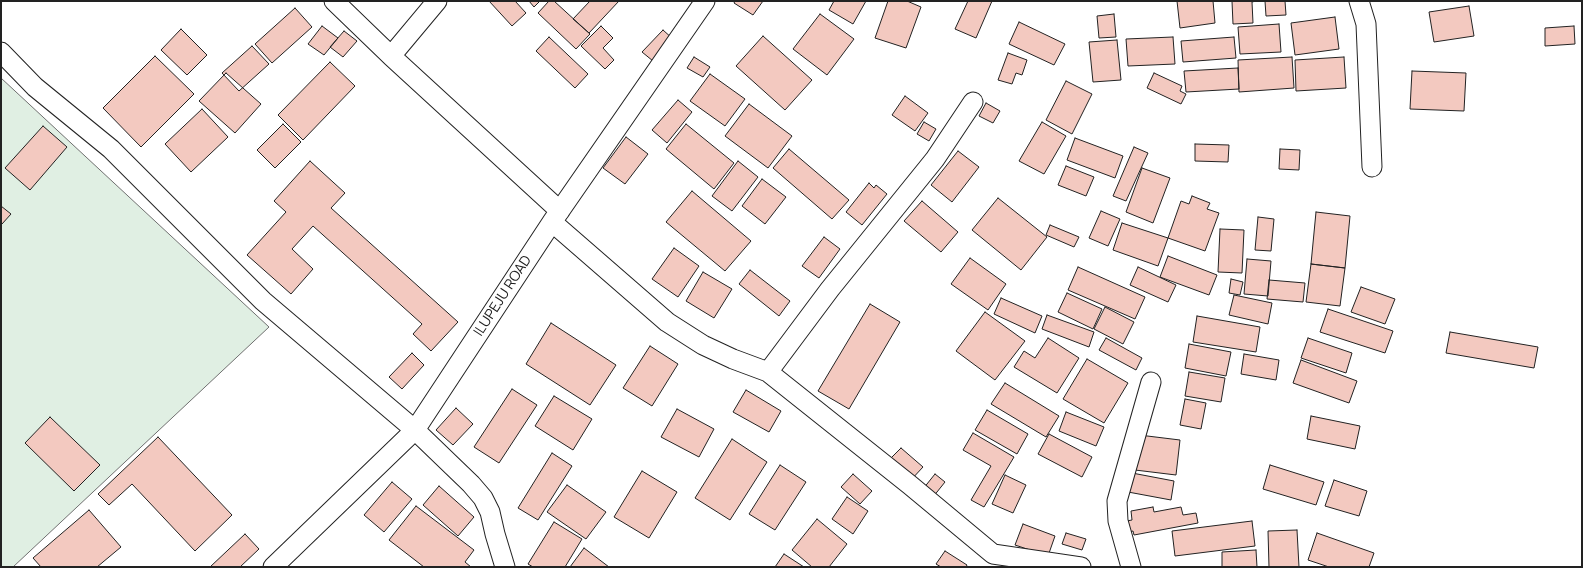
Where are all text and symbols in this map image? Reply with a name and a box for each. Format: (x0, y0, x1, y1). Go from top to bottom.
street label: ILUPEJU ROAD (471, 253, 535, 339)

